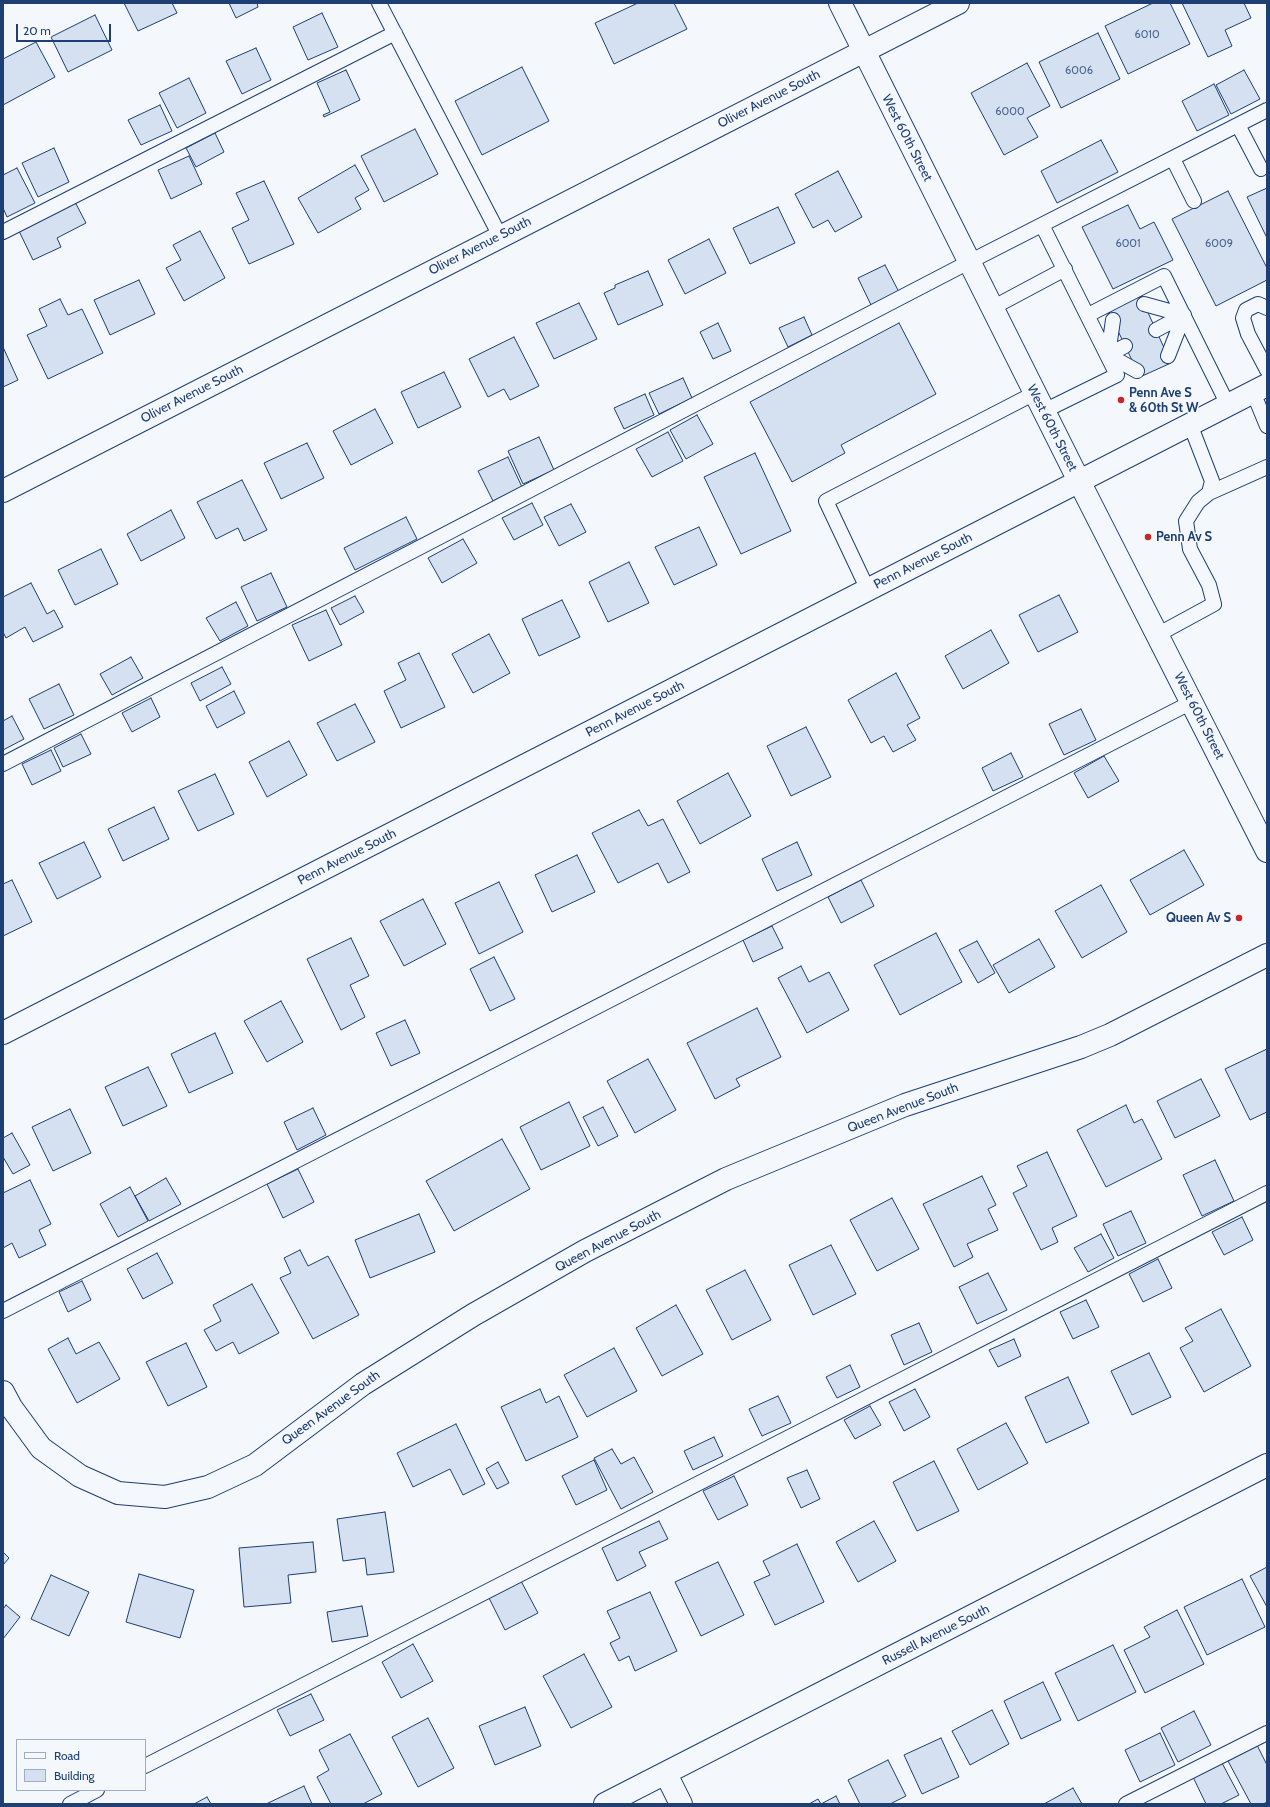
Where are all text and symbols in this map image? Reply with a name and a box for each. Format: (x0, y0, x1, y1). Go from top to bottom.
scale bar (18, 16, 113, 42)
text: 20 m (23, 23, 51, 38)
house number: 6010 (1134, 28, 1160, 42)
house number: 6006 (1065, 64, 1093, 78)
street label: Oliver Avenue South (715, 66, 823, 132)
street label: West 60th Street (878, 92, 936, 184)
house number: 6000 (995, 105, 1025, 119)
street label: Oliver Avenue South (426, 213, 534, 279)
house number: 6001 (1115, 237, 1141, 251)
house number: 6009 (1205, 237, 1233, 251)
street label: Oliver Avenue South (138, 361, 246, 427)
street label: West 60th Street (1023, 382, 1081, 474)
place label: Penn Ave S & 60th St W (1129, 385, 1198, 416)
marker: Penn Ave S & 60th St W (1116, 395, 1126, 405)
street label: Penn Avenue South (871, 529, 975, 593)
place label: Penn Av S (1156, 529, 1212, 545)
marker: Penn Av S (1143, 532, 1153, 542)
street label: West 60th Street (1170, 670, 1228, 762)
street label: Penn Avenue South (583, 677, 687, 741)
street label: Penn Avenue South (295, 825, 399, 889)
place label: Queen Av S (1166, 910, 1231, 926)
marker: Queen Av S (1234, 913, 1244, 923)
street label: Queen Avenue South (845, 1080, 961, 1136)
street label: Queen Avenue South (553, 1207, 663, 1275)
street label: Queen Avenue South (279, 1367, 383, 1449)
street label: Russell Avenue South (880, 1601, 992, 1669)
legend (16, 1739, 146, 1791)
text: Road (54, 1748, 80, 1763)
text: Building (54, 1768, 95, 1783)

